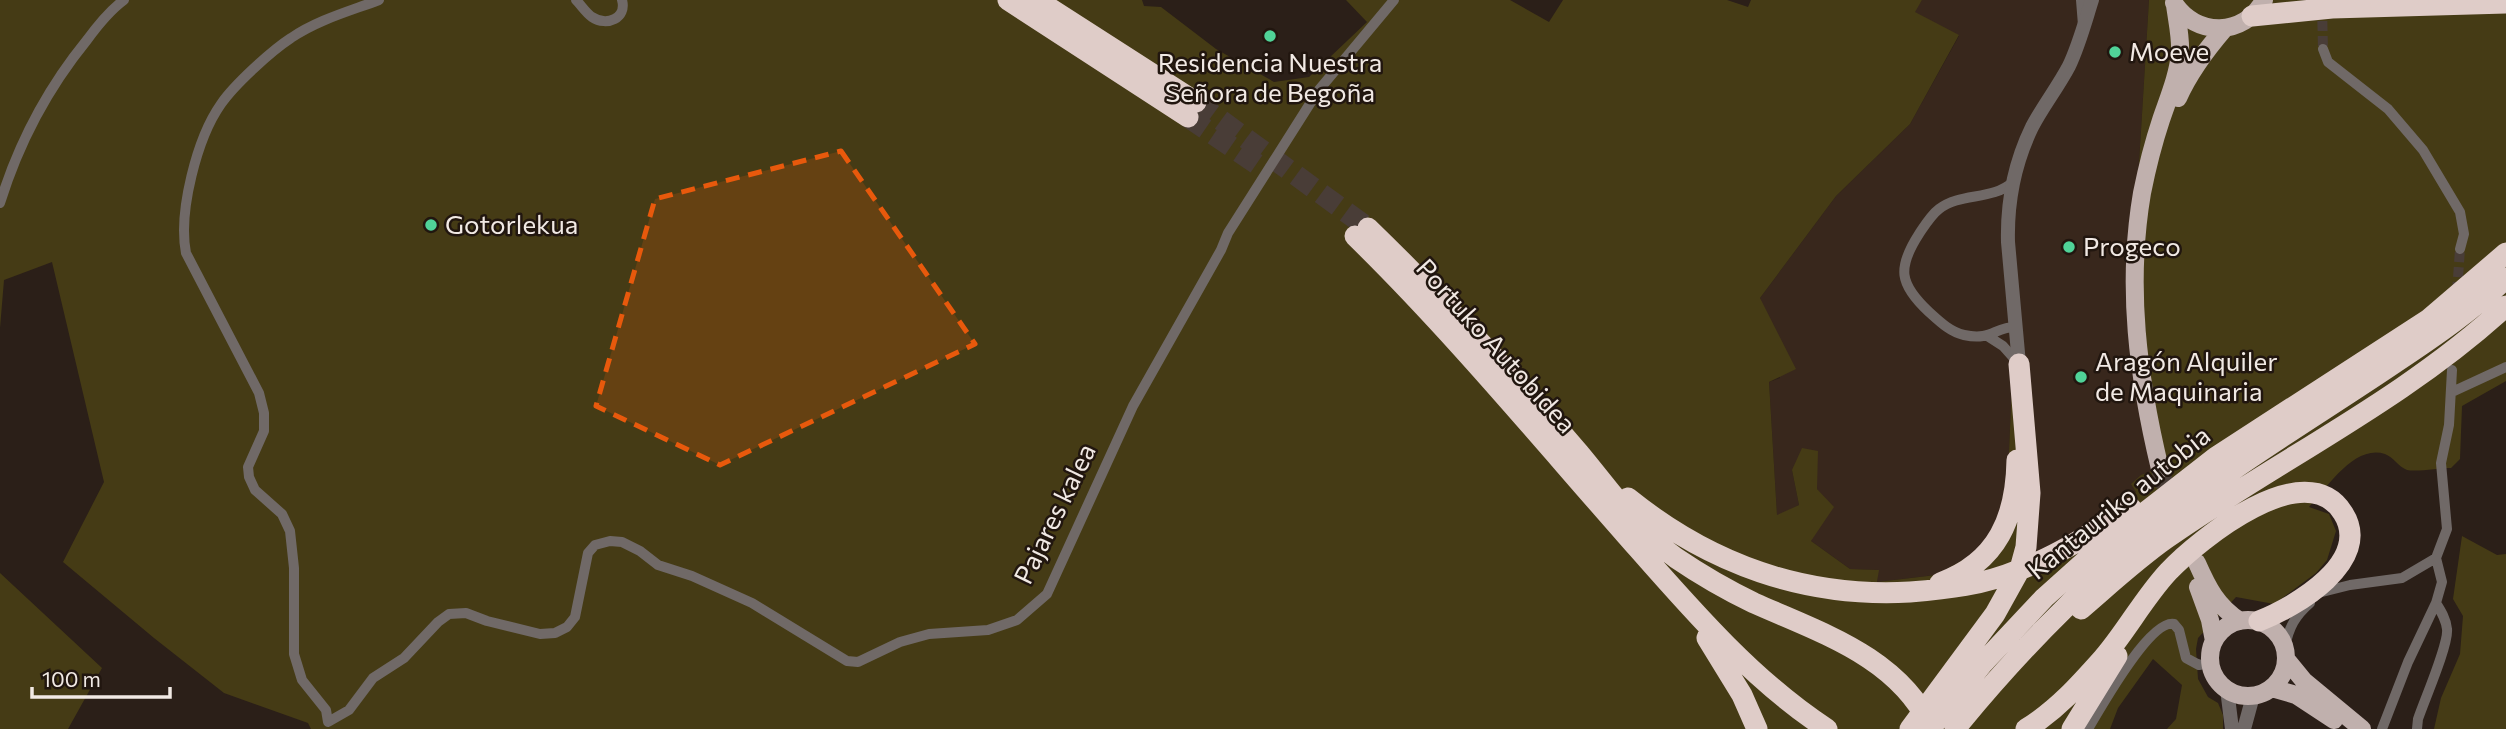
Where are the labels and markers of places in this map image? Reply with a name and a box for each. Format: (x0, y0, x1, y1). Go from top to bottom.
marker: Residencia Nuestra Señora de Begoña (1262, 28, 1278, 44)
place label: Moeve (2129, 35, 2209, 66)
marker: Moeve (2107, 44, 2123, 60)
place label: Residencia Nuestra Señora de Begoña (1158, 46, 1382, 107)
place label: Gotorlekua (445, 208, 578, 239)
marker: Gotorlekua (423, 217, 439, 233)
place label: Progeco (2083, 230, 2181, 261)
marker: Progeco (2061, 239, 2077, 255)
place label: Aragón Alquiler de Maquinaria (2095, 345, 2278, 406)
marker: Aragón Alquiler de Maquinaria (2073, 369, 2089, 385)

